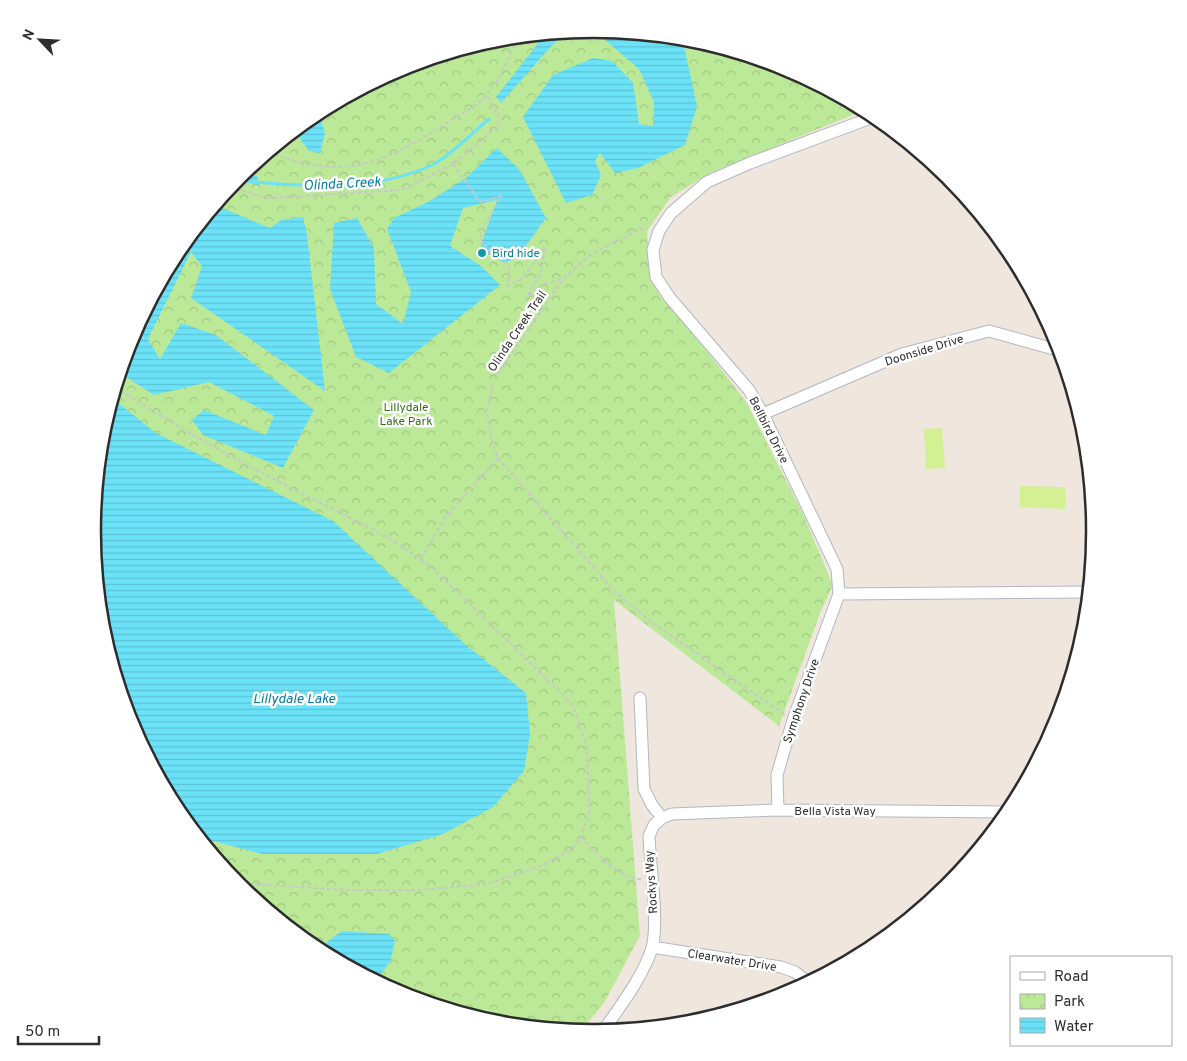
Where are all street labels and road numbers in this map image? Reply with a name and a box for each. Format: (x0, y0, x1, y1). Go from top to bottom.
street label: Olinda Creek Trail (485, 288, 551, 375)
street label: Doonside Drive (883, 331, 966, 371)
street label: Bellbird Drive (744, 394, 792, 467)
street label: Symphony Drive (780, 657, 824, 746)
street label: Bella Vista Way (794, 804, 876, 820)
street label: Rockys Way (642, 850, 662, 914)
street label: Clearwater Drive (686, 946, 778, 976)

